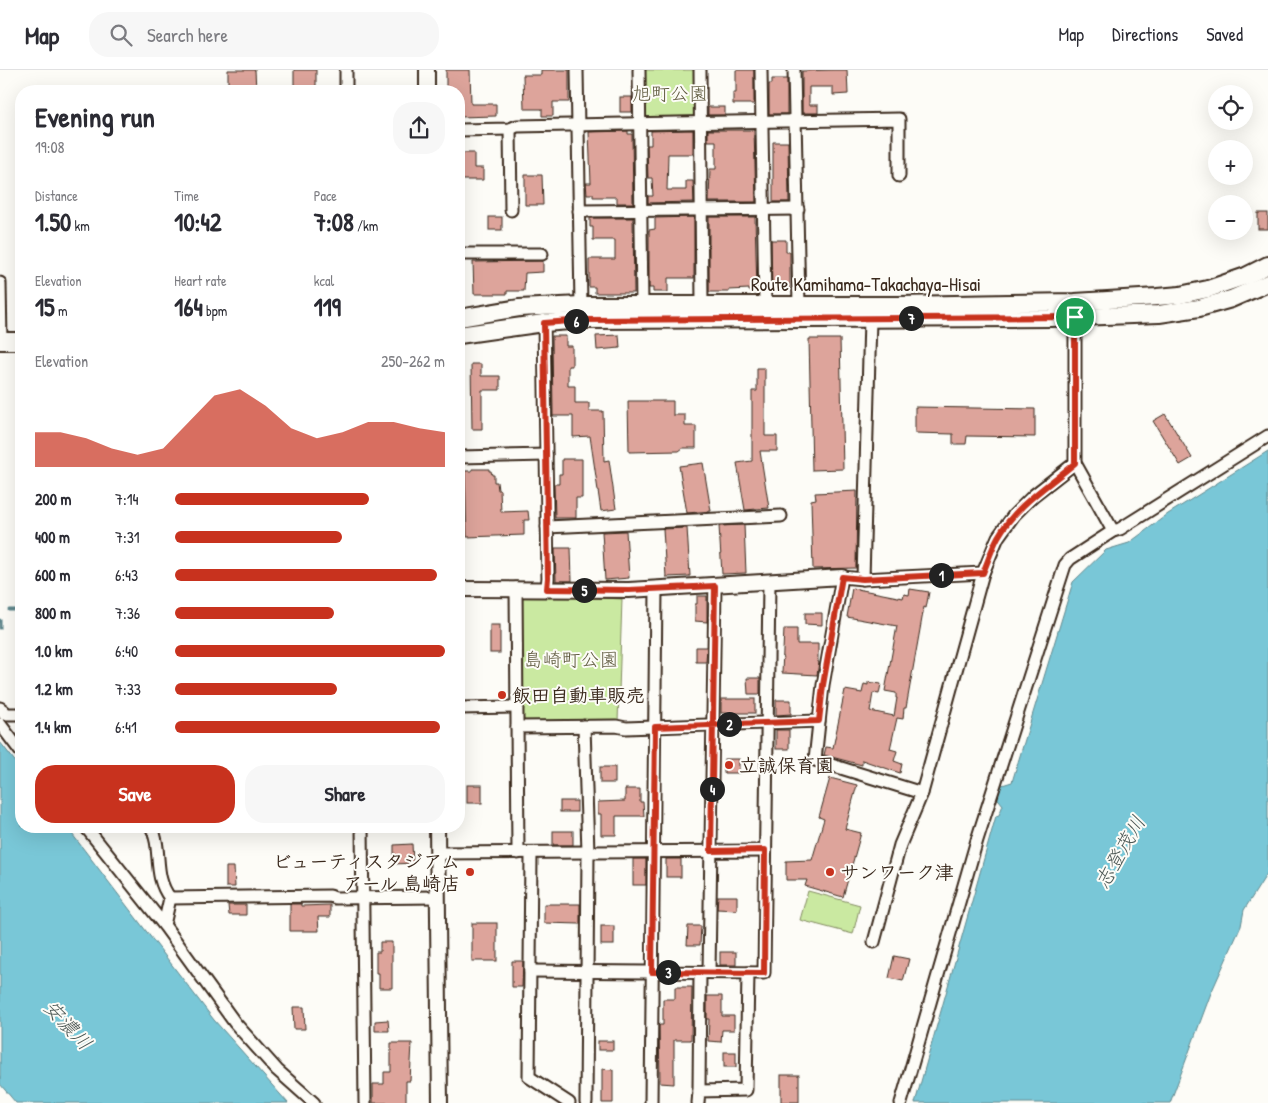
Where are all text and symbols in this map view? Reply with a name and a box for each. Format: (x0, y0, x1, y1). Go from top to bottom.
search box (89, 12, 439, 57)
text: Map (25, 19, 59, 51)
icon: search (107, 21, 135, 49)
text: Search here (147, 22, 228, 48)
text: Map (1059, 22, 1084, 47)
text: Directions (1112, 22, 1178, 47)
text: Saved (1206, 22, 1243, 47)
park label: 旭町公園 (632, 80, 708, 106)
map controls (1208, 85, 1253, 240)
button: locate (1208, 85, 1253, 130)
text: Evening run (35, 98, 155, 136)
button: share (393, 102, 445, 154)
text: 19:08 (35, 136, 65, 158)
button: + (1208, 140, 1253, 185)
text: Distance (35, 186, 78, 205)
text: Time (174, 186, 199, 205)
text: Pace (314, 186, 337, 205)
button: − (1208, 195, 1253, 240)
text: 1.50 (35, 205, 71, 239)
text: 10:42 (174, 205, 221, 239)
text: 7:08 (314, 205, 354, 239)
text: km (71, 216, 90, 235)
text: /km (354, 216, 378, 235)
text: Elevation (35, 271, 82, 290)
text: Heart rate (174, 271, 227, 290)
text: kcal (314, 271, 334, 290)
street label: Route Kamihama-Takachaya-Hisai (751, 271, 981, 297)
text: 15 (35, 290, 55, 324)
text: 164 (174, 290, 203, 324)
text: 119 (314, 290, 341, 324)
pin (1054, 296, 1096, 338)
text: m (55, 301, 67, 320)
text: bpm (203, 301, 227, 320)
icon: arrive (1061, 303, 1089, 331)
pin: 7 (898, 306, 924, 330)
pin: 6 (564, 308, 588, 334)
text: 7 (908, 309, 915, 328)
text: 6 (574, 312, 579, 331)
text: Elevation (35, 350, 88, 372)
text: 250–262 m (381, 350, 445, 372)
text: 200 m (35, 488, 71, 510)
text: 7:14 (115, 488, 138, 510)
text: 400 m (35, 526, 70, 548)
text: 7:31 (115, 526, 140, 548)
pin: 1 (928, 562, 954, 588)
text: 600 m (35, 564, 70, 586)
text: 6:43 (115, 564, 138, 586)
text: 1 (939, 566, 944, 585)
pin: 5 (572, 578, 596, 602)
text: 5 (582, 581, 587, 600)
text: 800 m (35, 602, 71, 624)
text: 7:36 (115, 602, 140, 624)
text: 1.0 km (35, 640, 73, 662)
text: 6:40 (115, 640, 138, 662)
park label: 島崎町公園 (523, 646, 619, 672)
text: 1.2 km (35, 678, 73, 700)
text: 7:33 (115, 678, 141, 700)
place label: 飯田自動車販売 (512, 682, 645, 708)
marker: 飯田自動車販売 (496, 689, 508, 701)
pin: 2 (716, 712, 742, 736)
text: 2 (726, 715, 733, 734)
text: 1.4 km (35, 716, 71, 738)
text: 6:41 (115, 716, 137, 738)
place label: 立誠保育園 (739, 752, 834, 778)
marker: 立誠保育園 (723, 759, 735, 771)
button: Save (35, 765, 235, 823)
button: Share (245, 765, 445, 823)
pin: 4 (700, 776, 724, 802)
text: 4 (710, 780, 715, 799)
water label: 志登茂川 (1088, 810, 1151, 893)
place label: ビューティスタジアム アール 島崎店 (273, 848, 460, 896)
place label: サンワーク津 (840, 859, 954, 885)
marker: ビューティスタジアム アール 島崎店 (464, 866, 476, 878)
marker: サンワーク津 (824, 866, 836, 878)
pin: 3 (656, 960, 680, 984)
text: 3 (665, 963, 672, 982)
water label: 安濃川 (38, 994, 99, 1056)

